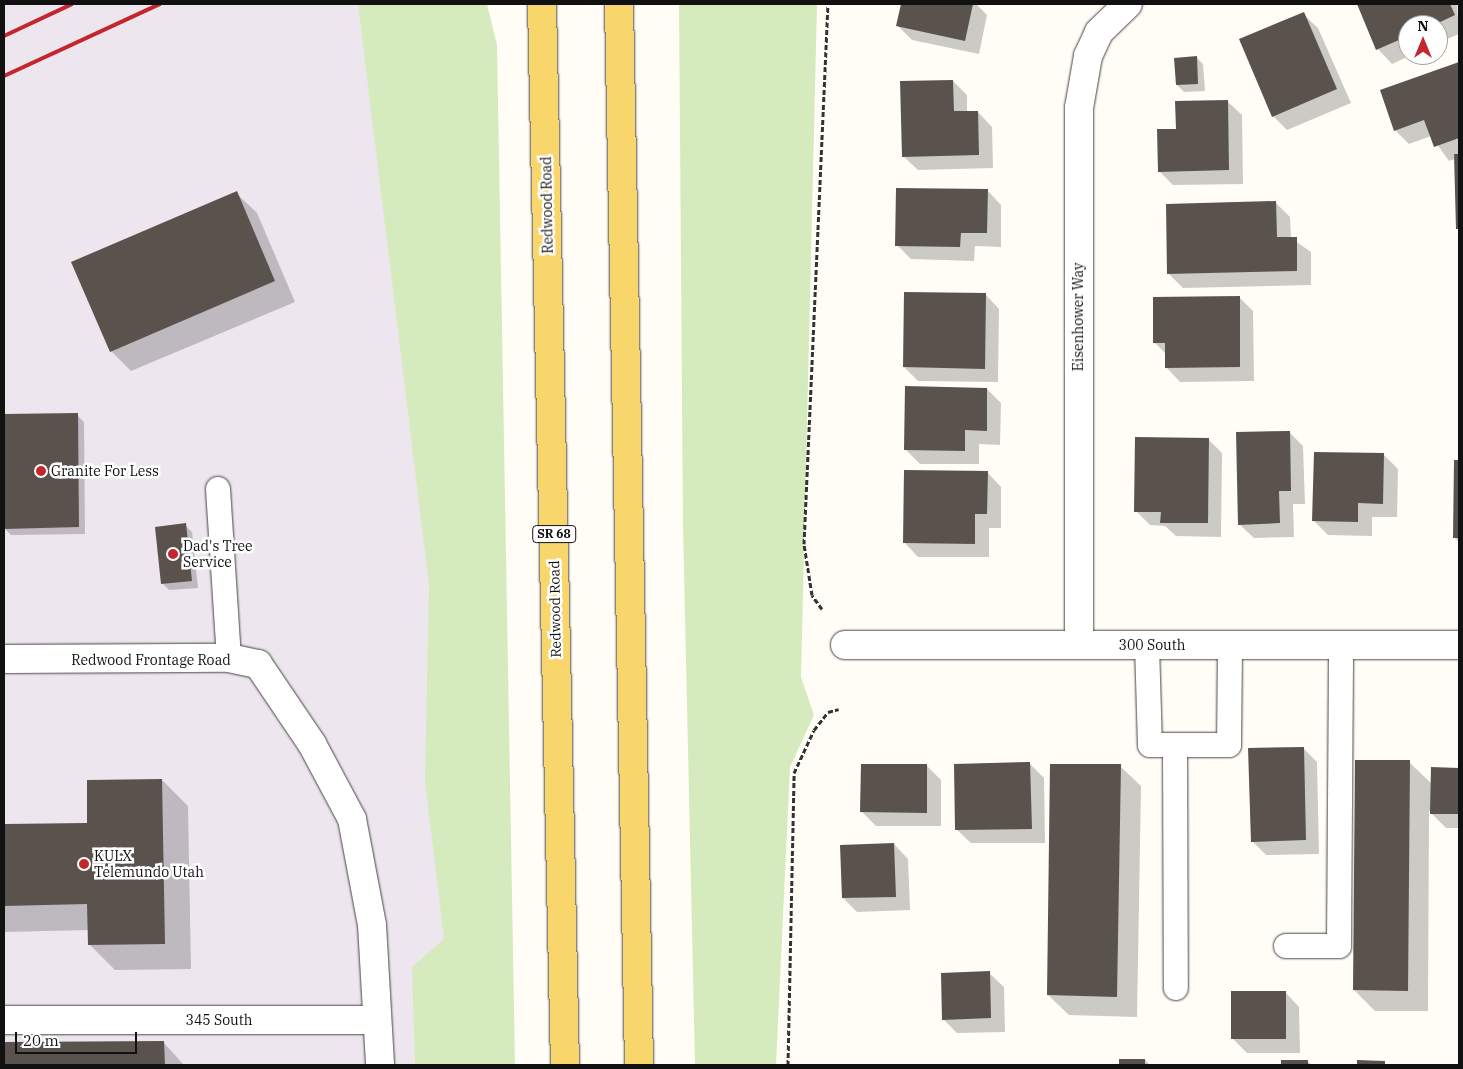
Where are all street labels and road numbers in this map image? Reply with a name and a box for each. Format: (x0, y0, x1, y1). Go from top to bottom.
street label: Redwood Road (538, 156, 556, 254)
street label: Eisenhower Way (1070, 263, 1086, 371)
road number: SR 68 (532, 524, 576, 544)
street label: Redwood Road (546, 560, 564, 658)
street label: 300 South (1119, 637, 1185, 653)
street label: Redwood Frontage Road (71, 652, 231, 668)
street label: 345 South (186, 1012, 252, 1028)

